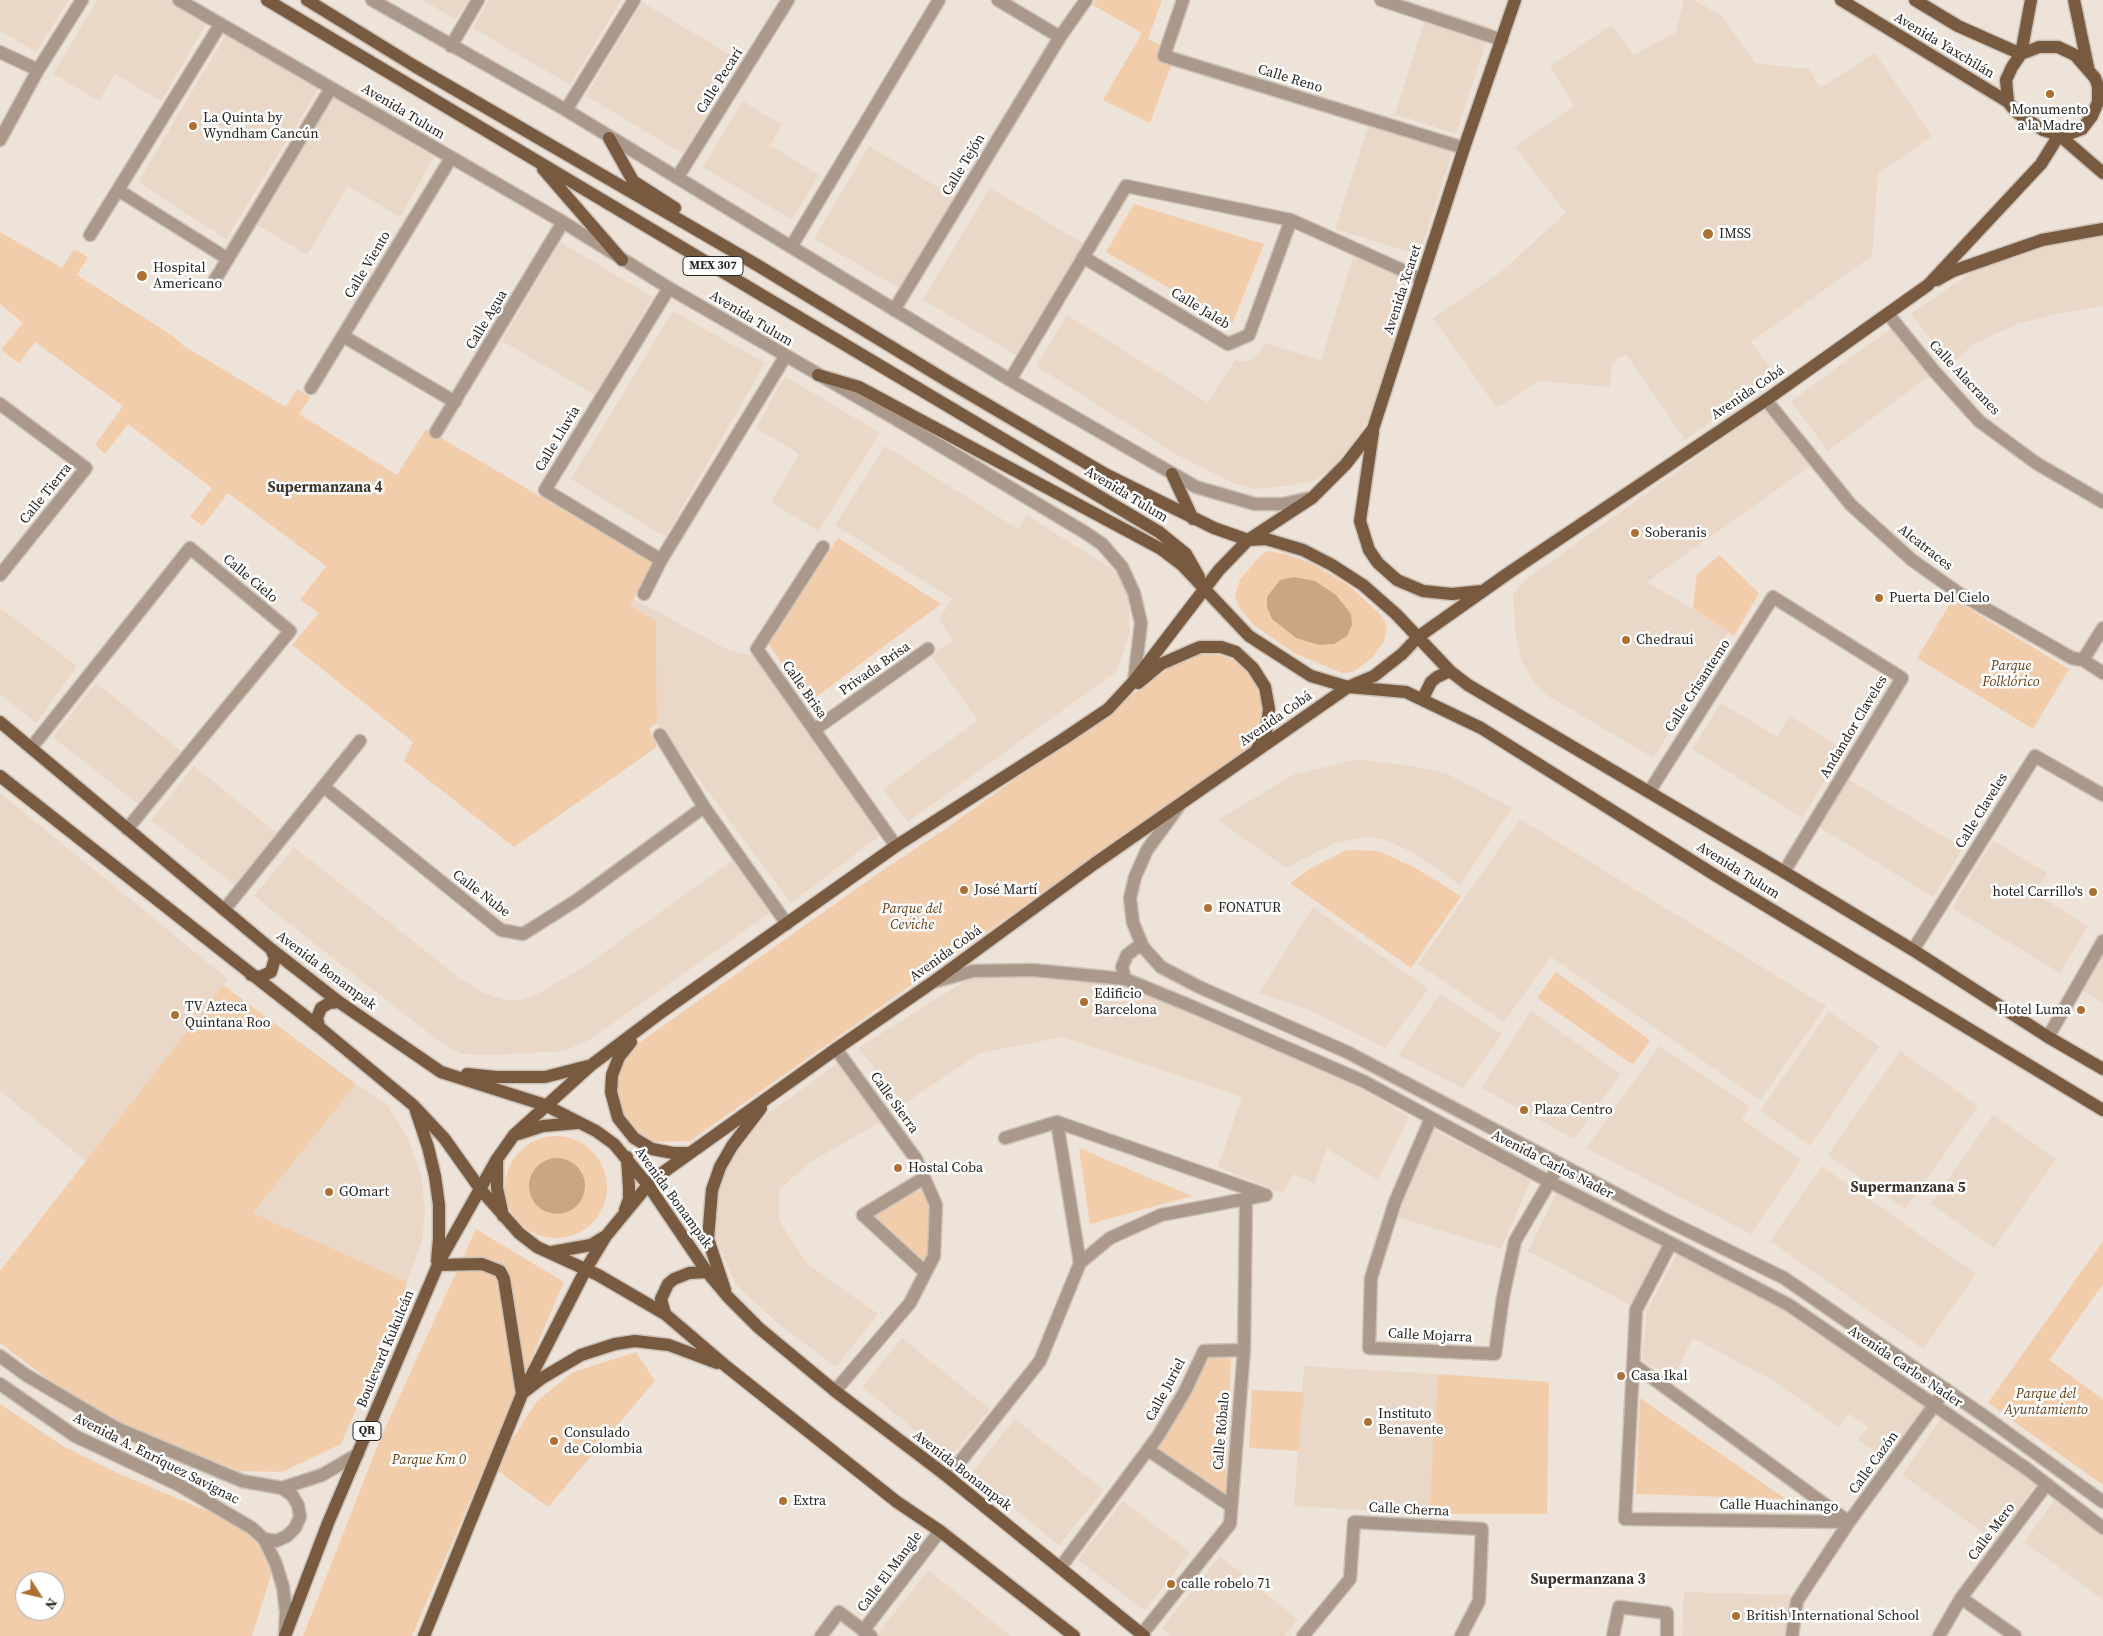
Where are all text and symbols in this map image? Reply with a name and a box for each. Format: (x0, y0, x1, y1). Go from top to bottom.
street label: Avenida Yaxchilán (1891, 9, 1997, 83)
street label: Calle Pecarí (693, 45, 747, 117)
street label: Calle Reno (1256, 61, 1324, 97)
street label: Avenida Tulum (358, 81, 448, 143)
marker: Monumento a la Madre (2044, 88, 2056, 100)
place label: Monumento a la Madre (2011, 102, 2089, 134)
place label: La Quinta by Wyndham Cancún (203, 110, 319, 142)
marker: La Quinta by Wyndham Cancún (187, 120, 199, 132)
street label: Calle Tejón (939, 131, 989, 199)
place label: IMSS (1719, 226, 1751, 242)
marker: IMSS (1701, 227, 1715, 241)
street label: Calle Viento (341, 228, 395, 302)
street label: Avenida Xcaret (1381, 243, 1425, 337)
road number: MEX 307 (683, 256, 743, 276)
place label: Hospital Americano (153, 260, 222, 292)
marker: Hospital Americano (135, 269, 149, 283)
street label: Calle Jaleb (1167, 285, 1233, 333)
street label: Calle Agua (463, 287, 511, 353)
street label: Avenida Tulum (706, 288, 796, 350)
street label: Calle Alacranes (1925, 337, 2003, 419)
street label: Avenida Cobá (1708, 362, 1788, 424)
street label: Calle Lluvia (532, 403, 584, 475)
street label: Calle Tierra (16, 460, 76, 528)
street label: Avenida Tulum (1081, 464, 1171, 526)
district label: Supermanzana 4 (267, 479, 383, 497)
street label: Alcatraces (1894, 521, 1956, 575)
place label: Soberanis (1645, 525, 1706, 541)
marker: Soberanis (1629, 527, 1641, 539)
street label: Calle Cielo (219, 551, 281, 607)
place label: Puerta Del Cielo (1889, 590, 1990, 606)
marker: Puerta Del Cielo (1873, 592, 1885, 604)
place label: Chedraui (1636, 632, 1694, 648)
marker: Chedraui (1620, 634, 1632, 646)
street label: Calle Crisantemo (1662, 636, 1734, 736)
street label: Privada Brisa (836, 639, 914, 699)
street label: Calle Brisa (778, 658, 830, 722)
park label: Parque Folklórico (1982, 658, 2040, 690)
street label: Andandor Claveles (1817, 673, 1891, 781)
street label: Avenida Cobá (1236, 688, 1316, 750)
street label: Calle Claveles (1952, 770, 2012, 852)
street label: Avenida Tulum (1694, 839, 1782, 903)
street label: Calle Nube (449, 867, 513, 921)
place label: José Martí (974, 882, 1037, 898)
marker: José Martí (958, 884, 970, 896)
place label: hotel Carrillo's (1992, 884, 2083, 900)
marker: hotel Carrillo's (2087, 886, 2099, 898)
place label: FONATUR (1218, 900, 1281, 916)
park label: Parque del Ceviche (882, 901, 942, 934)
marker: FONATUR (1202, 902, 1214, 914)
street label: Avenida Cobá (907, 922, 985, 986)
street label: Avenida Bonampak (273, 928, 379, 1014)
place label: Edificio Barcelona (1094, 986, 1157, 1019)
marker: Edificio Barcelona (1078, 996, 1090, 1008)
place label: TV Azteca Quintana Roo (185, 999, 270, 1032)
place label: Hotel Luma (1998, 1002, 2071, 1018)
marker: Hotel Luma (2075, 1004, 2087, 1016)
marker: TV Azteca Quintana Roo (169, 1009, 181, 1021)
street label: Calle Sierra (866, 1069, 922, 1137)
place label: Plaza Centro (1534, 1102, 1613, 1118)
marker: Plaza Centro (1518, 1104, 1530, 1116)
street label: Avenida Carlos Nader (1488, 1127, 1616, 1203)
street label: Avenida Bonampak (631, 1144, 715, 1252)
place label: Hostal Coba (908, 1160, 983, 1176)
marker: Hostal Coba (892, 1162, 904, 1174)
district label: Supermanzana 5 (1850, 1179, 1966, 1197)
place label: GOmart (339, 1184, 389, 1200)
marker: GOmart (323, 1186, 335, 1198)
street label: Boulevard Kukulcán (354, 1288, 418, 1410)
street label: Avenida Carlos Nader (1845, 1322, 1965, 1412)
street label: Calle Mojarra (1387, 1325, 1473, 1347)
street label: Calle Juriel (1142, 1356, 1190, 1424)
place label: Casa Ikal (1631, 1368, 1688, 1384)
marker: Casa Ikal (1615, 1370, 1627, 1382)
park label: Parque del Ayuntamiento (2004, 1386, 2088, 1418)
street label: Calle Róbalo (1210, 1391, 1234, 1471)
place label: Instituto Benavente (1378, 1406, 1443, 1438)
street label: Avenida A. Enríquez Savignac (70, 1410, 242, 1508)
marker: Instituto Benavente (1362, 1416, 1374, 1428)
road number: QR (353, 1422, 381, 1440)
place label: Consulado de Colombia (564, 1425, 643, 1458)
street label: Avenida Bonampak (909, 1427, 1015, 1515)
street label: Calle Cazón (1846, 1428, 1902, 1498)
marker: Consulado de Colombia (548, 1435, 560, 1447)
park label: Parque Km 0 (392, 1452, 466, 1468)
place label: Extra (793, 1493, 826, 1509)
marker: Extra (777, 1495, 789, 1507)
street label: Calle Huachinango (1719, 1497, 1839, 1515)
street label: Calle Cherna (1368, 1500, 1450, 1520)
street label: Calle Mero (1965, 1500, 2019, 1564)
street label: Calle El Mangle (854, 1528, 926, 1616)
north arrow (15, 1571, 65, 1621)
district label: Supermanzana 3 (1530, 1571, 1646, 1589)
place label: calle robelo 71 (1181, 1576, 1271, 1592)
marker: calle robelo 71 (1165, 1578, 1177, 1590)
text: N (40, 1594, 63, 1614)
place label: British International School (1746, 1608, 1919, 1624)
marker: British International School (1730, 1610, 1742, 1622)

